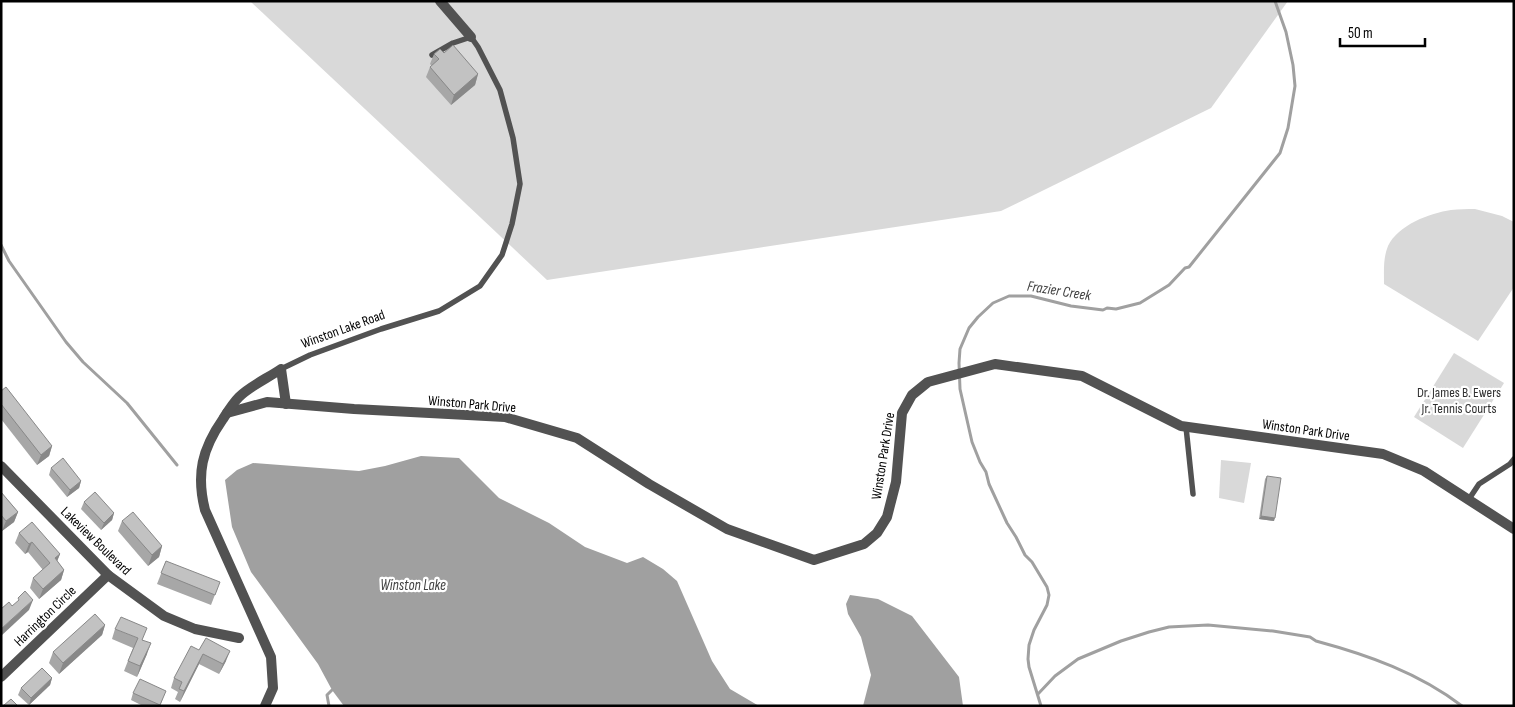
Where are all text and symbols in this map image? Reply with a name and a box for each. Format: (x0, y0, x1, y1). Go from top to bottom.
scale bar (1340, 15, 1425, 47)
text: 50 m (1348, 24, 1373, 43)
water label: Frazier Creek (1026, 277, 1093, 305)
street label: Winston Lake Road (299, 306, 387, 352)
park label: Dr. James B. Ewers Jr. Tennis Courts (1417, 384, 1501, 417)
street label: Winston Park Drive (427, 392, 517, 416)
street label: Winston Park Drive (868, 411, 898, 501)
street label: Winston Park Drive (1261, 415, 1351, 445)
street label: Lakeview Boulevard (57, 503, 135, 579)
water label: Winston Lake (380, 576, 446, 595)
street label: Harrington Circle (10, 582, 80, 650)

